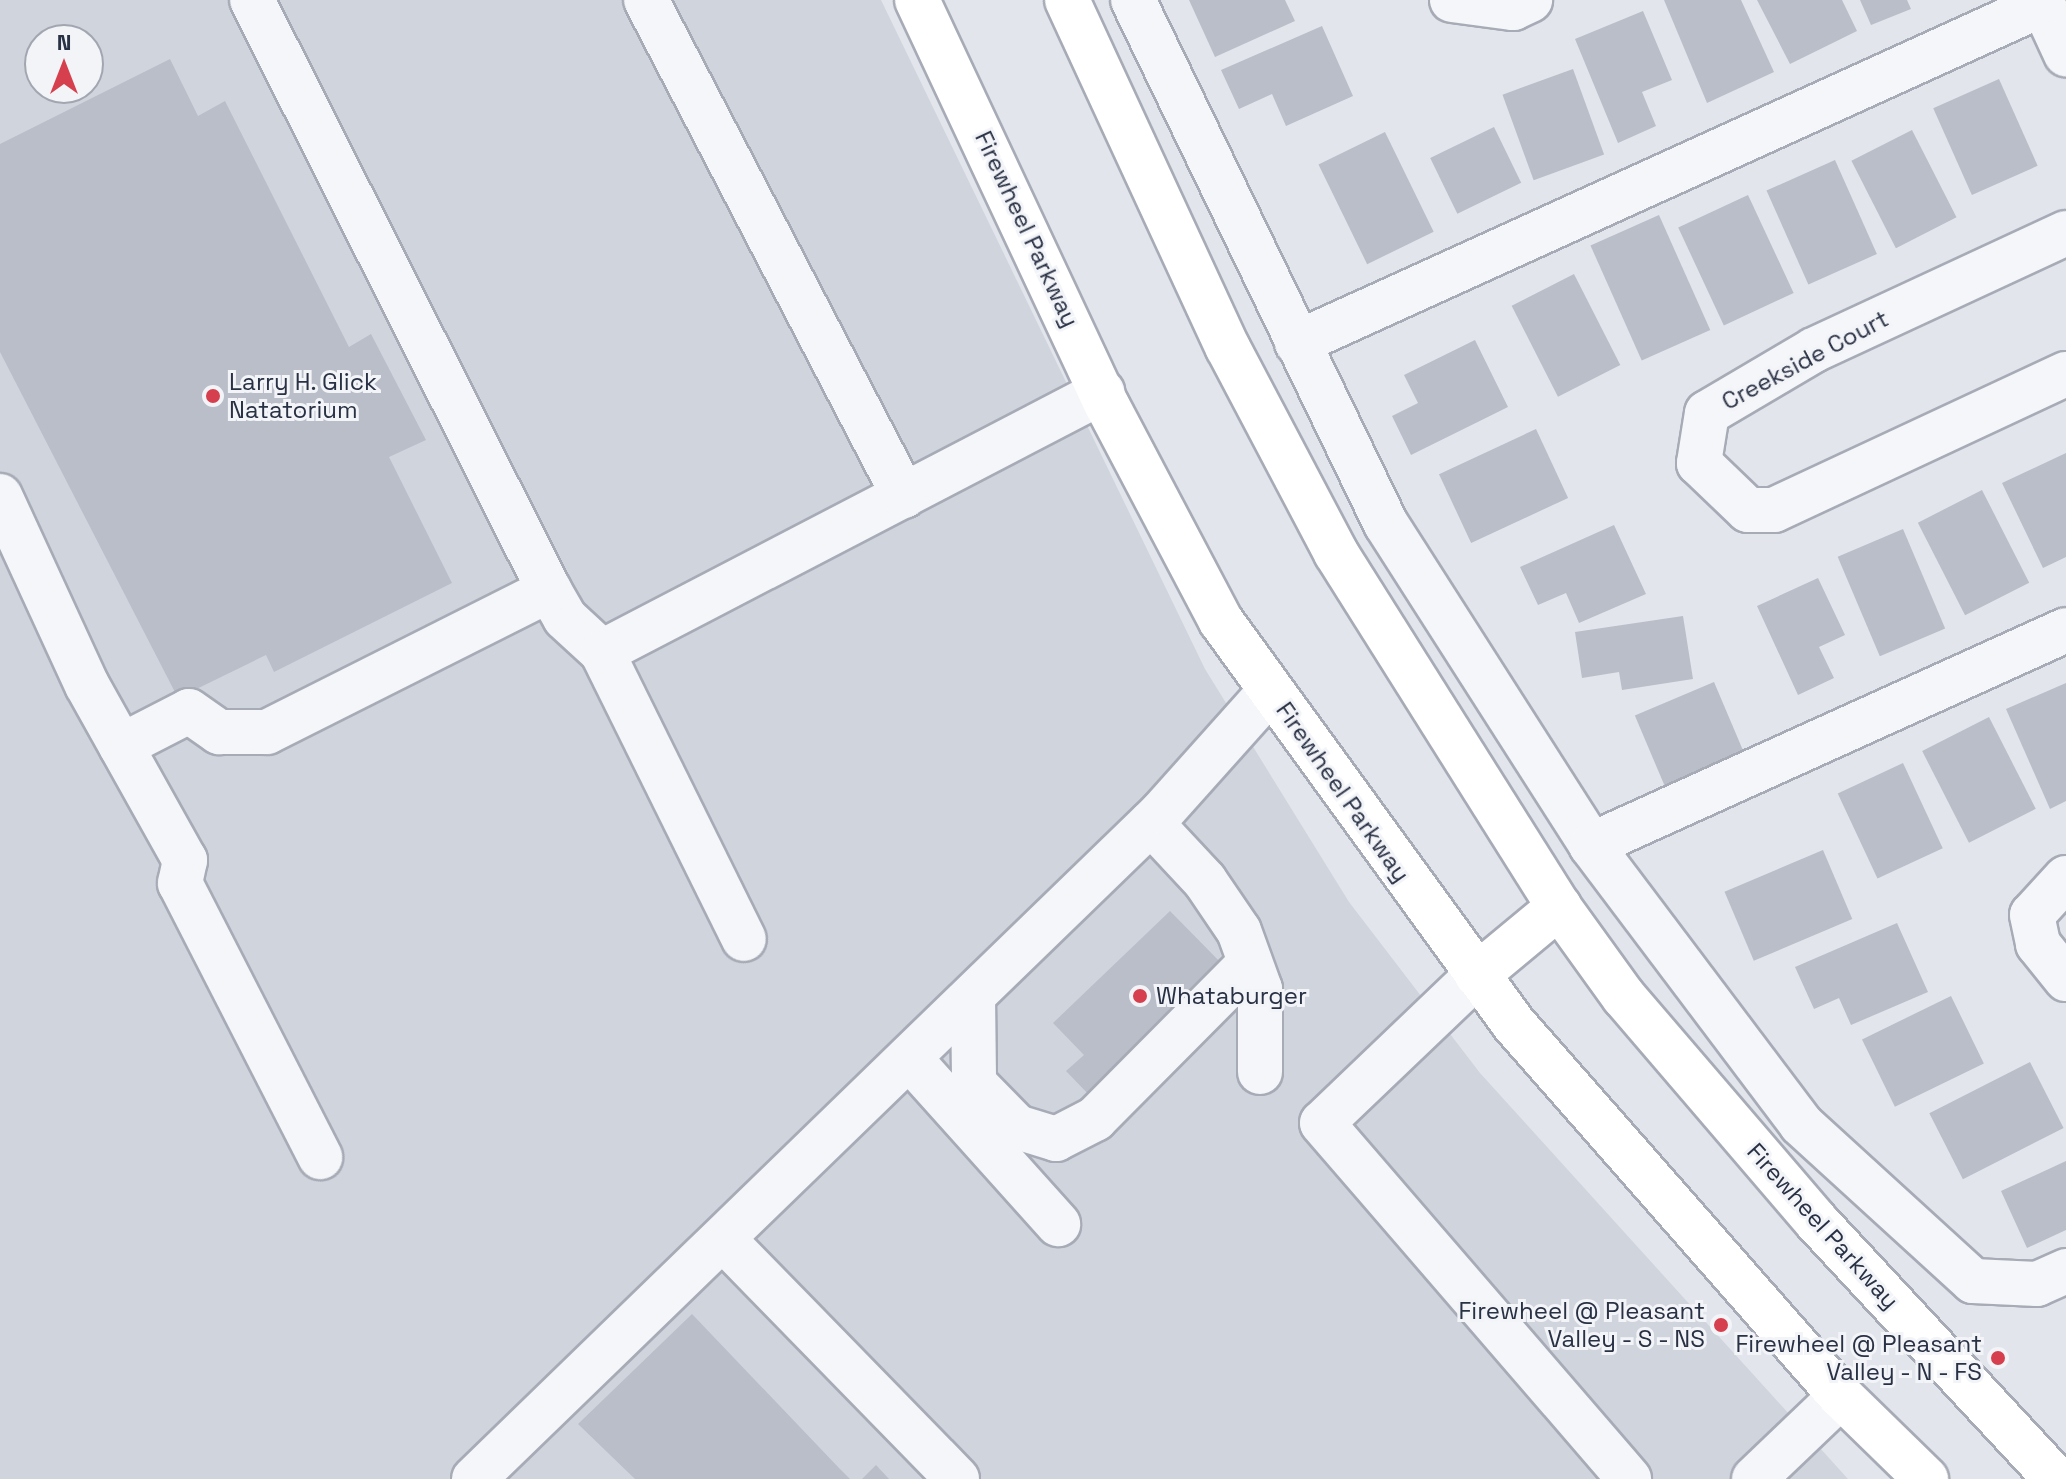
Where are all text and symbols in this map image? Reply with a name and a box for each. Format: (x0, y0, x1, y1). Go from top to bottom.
north arrow (24, 24, 104, 104)
text: N (57, 28, 71, 56)
street label: Firewheel Parkway (969, 126, 1085, 332)
street label: Creekside Court (1717, 304, 1893, 416)
place label: Larry H. Glick Natatorium (229, 368, 378, 424)
marker: Larry H. Glick Natatorium (204, 387, 222, 405)
street label: Firewheel Parkway (1270, 697, 1416, 887)
place label: Whataburger (1156, 982, 1307, 1010)
marker: Whataburger (1131, 987, 1149, 1005)
street label: Firewheel Parkway (1741, 1137, 1905, 1315)
place label: Firewheel @ Pleasant Valley - S - NS (1458, 1297, 1705, 1353)
marker: Firewheel @ Pleasant Valley - S - NS (1712, 1316, 1730, 1334)
place label: Firewheel @ Pleasant Valley - N - FS (1735, 1330, 1982, 1386)
marker: Firewheel @ Pleasant Valley - N - FS (1989, 1349, 2007, 1367)

